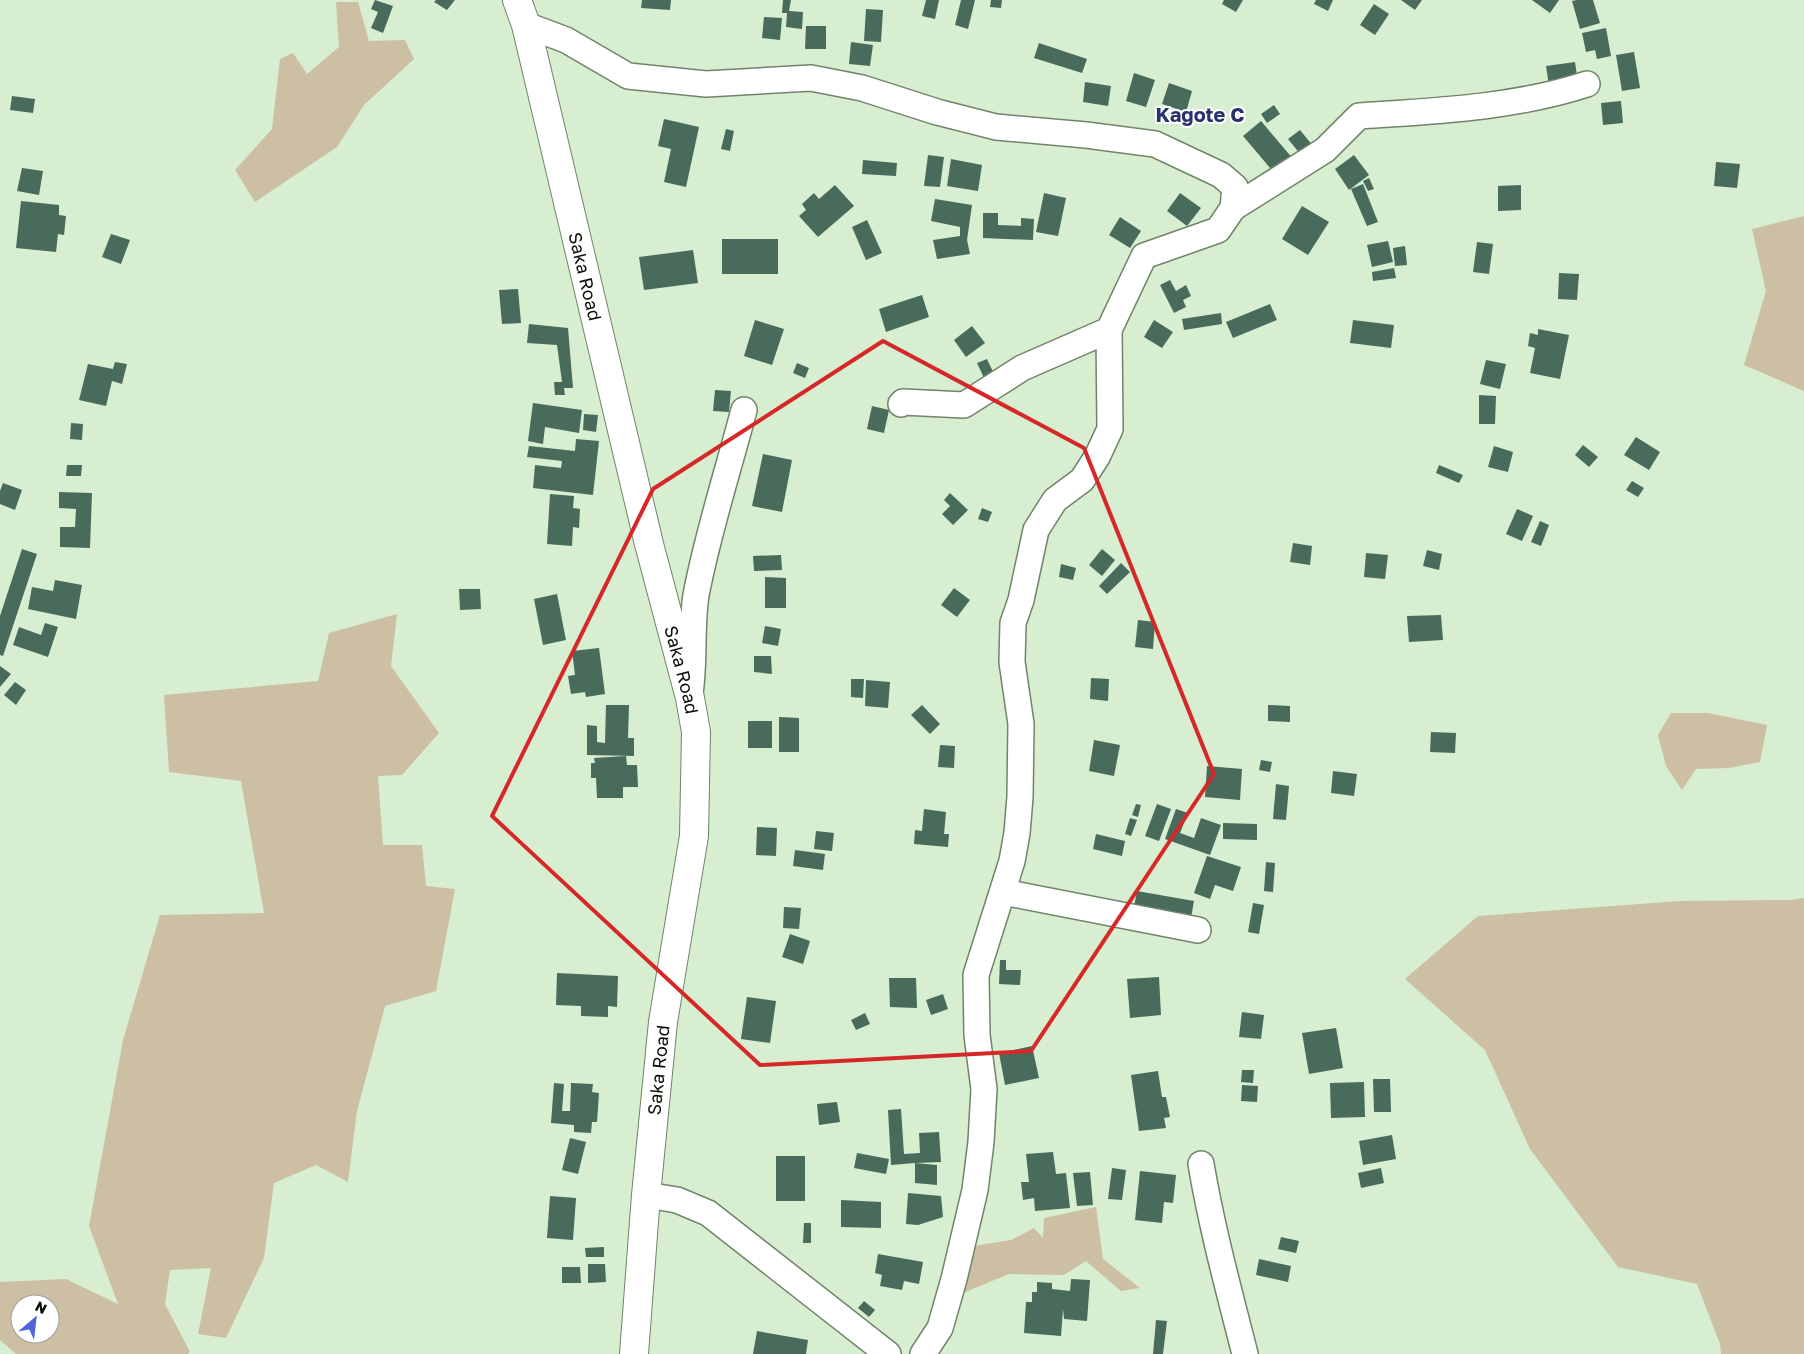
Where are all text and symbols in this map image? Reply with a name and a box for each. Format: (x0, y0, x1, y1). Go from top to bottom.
district label: Kagote C (1155, 102, 1245, 126)
street label: Saka Road (564, 230, 607, 323)
street label: Saka Road (660, 623, 704, 716)
street label: Saka Road (642, 1024, 674, 1116)
north arrow (10, 1294, 60, 1344)
text: N (33, 1297, 50, 1317)

